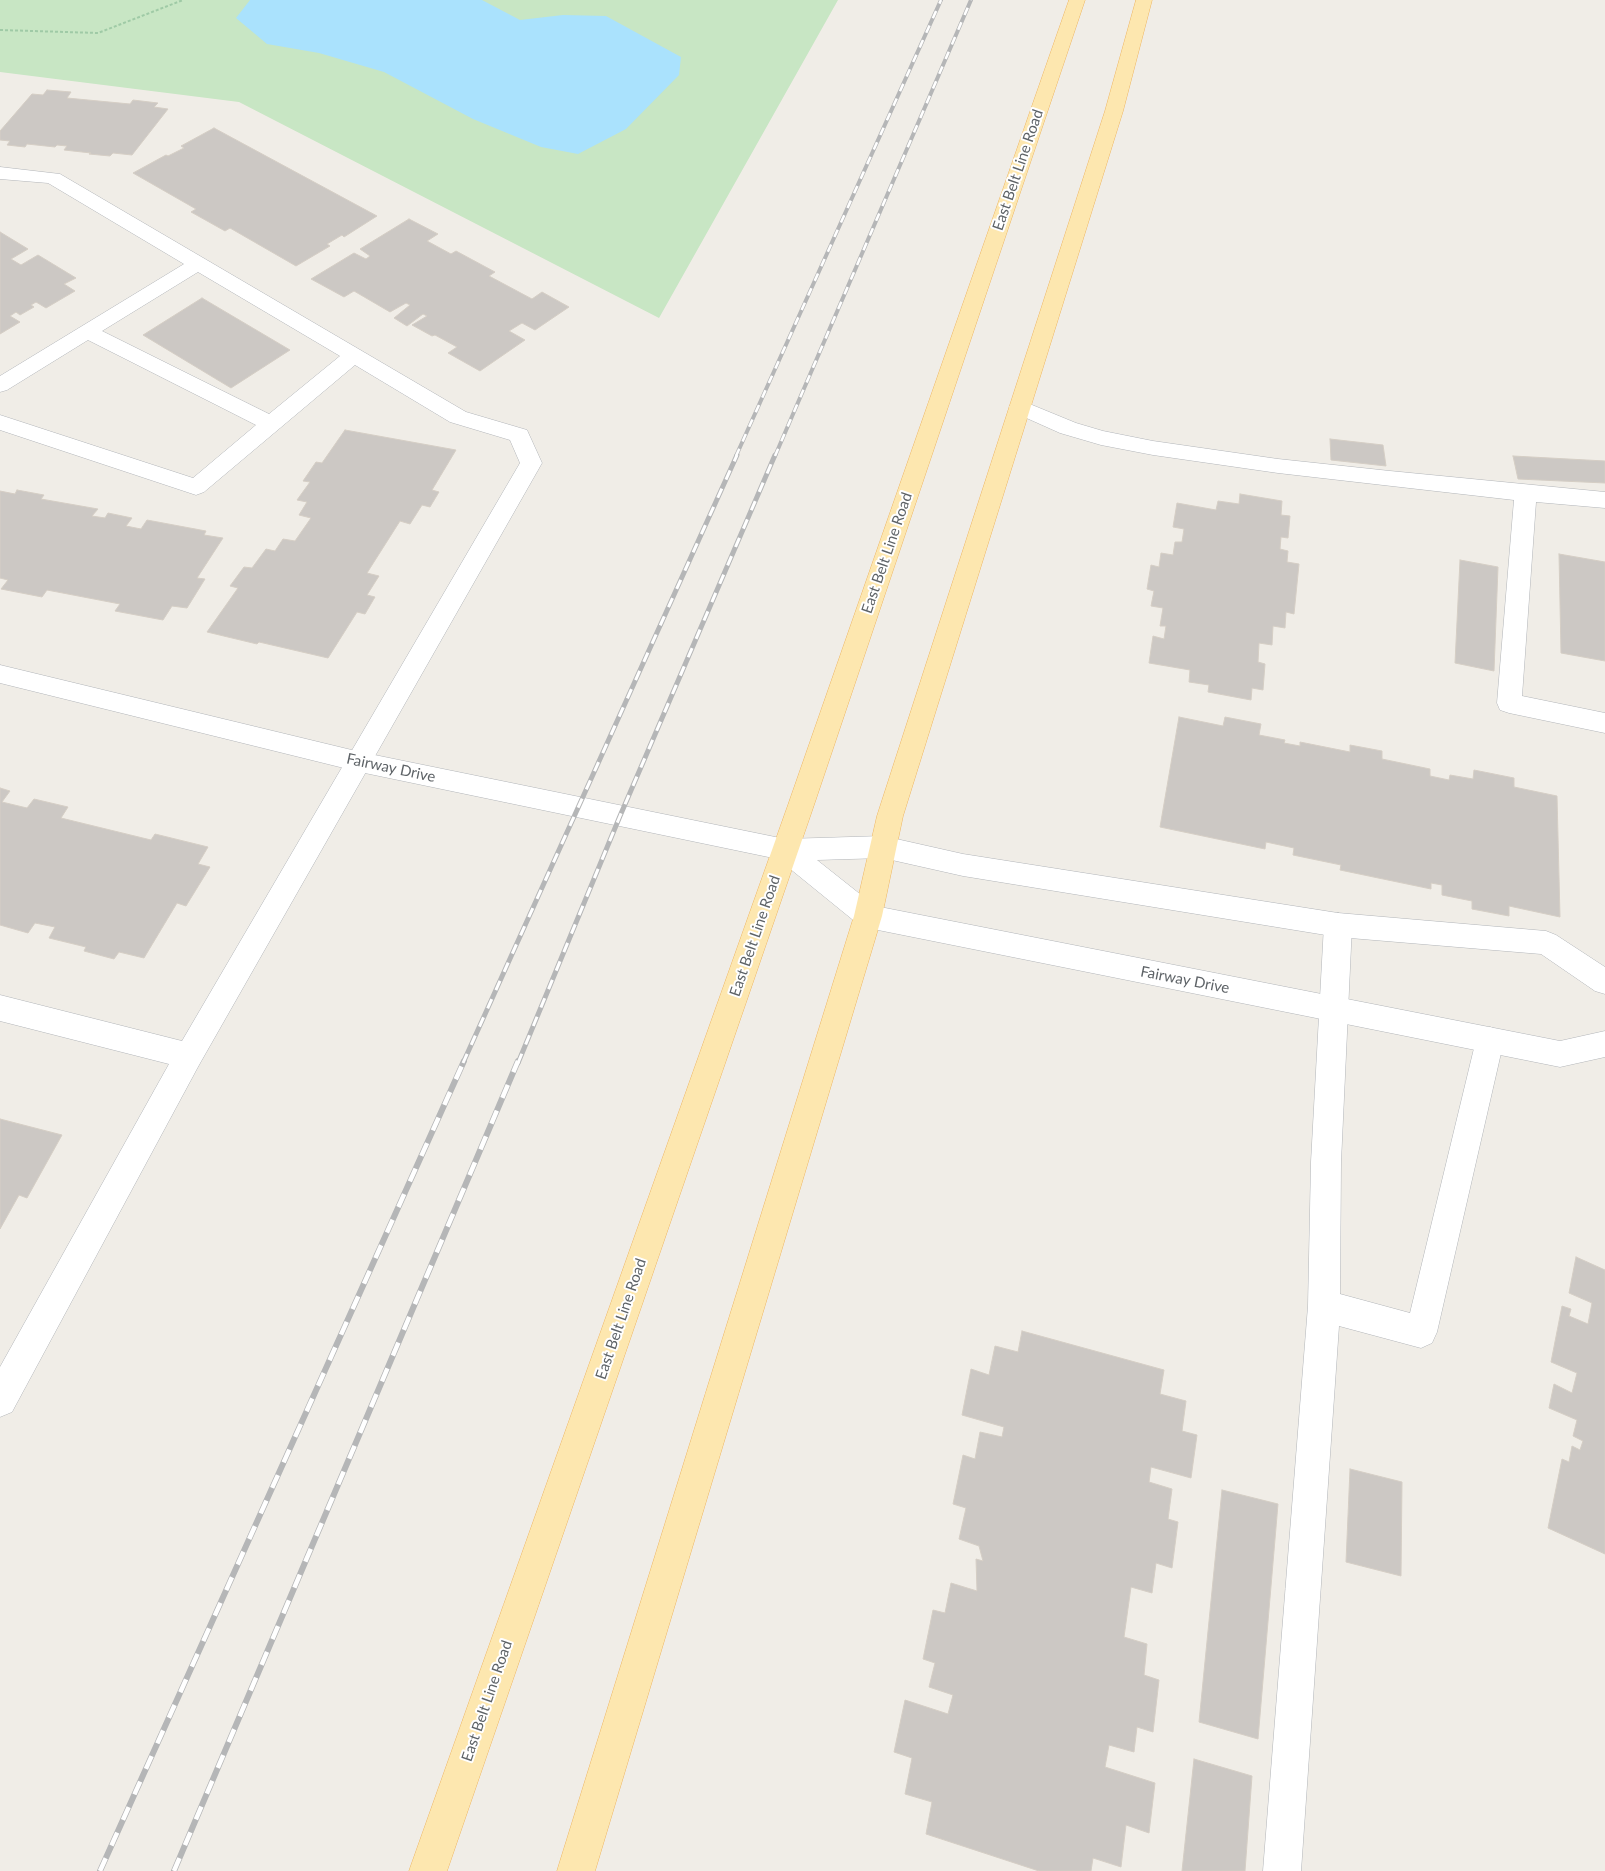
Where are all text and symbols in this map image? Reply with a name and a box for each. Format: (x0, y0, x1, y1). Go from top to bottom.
street label: East Belt Line Road (989, 107, 1047, 233)
street label: East Belt Line Road (858, 490, 916, 616)
street label: Fairway Drive (345, 750, 437, 786)
street label: East Belt Line Road (726, 873, 784, 999)
street label: Fairway Drive (1139, 963, 1231, 997)
street label: East Belt Line Road (592, 1256, 650, 1382)
street label: East Belt Line Road (458, 1638, 516, 1764)

